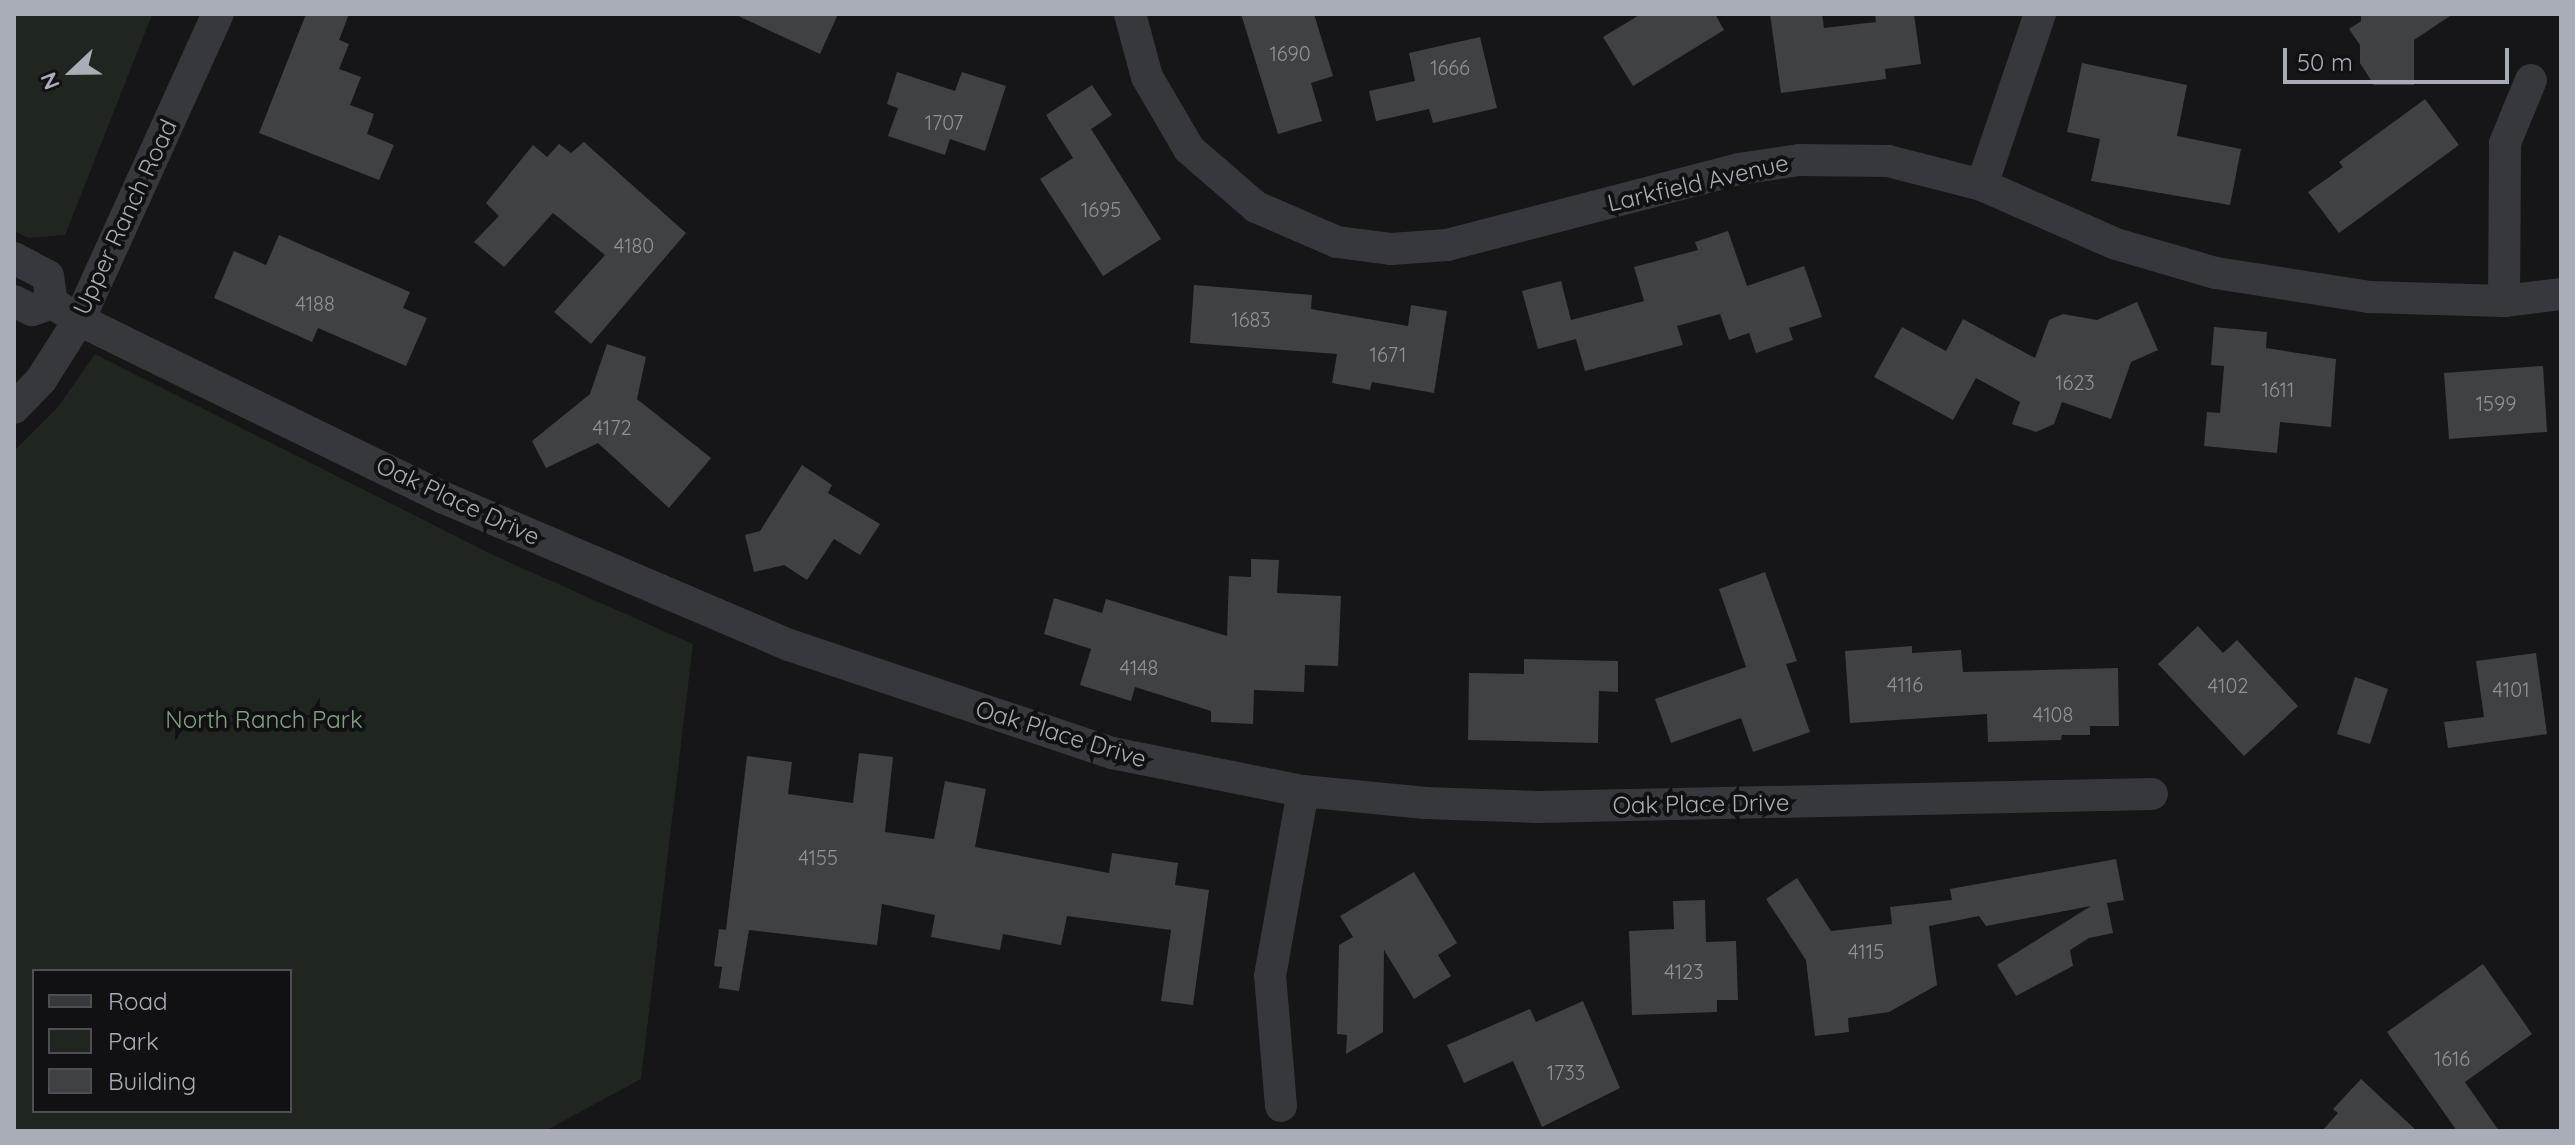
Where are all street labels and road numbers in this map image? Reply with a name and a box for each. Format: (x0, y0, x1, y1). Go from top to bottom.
street label: Upper Ranch Road (67, 115, 183, 319)
street label: Larkfield Avenue (1605, 148, 1791, 218)
street label: Oak Place Drive (372, 451, 544, 551)
street label: Oak Place Drive (972, 694, 1150, 774)
street label: Oak Place Drive (1612, 788, 1790, 820)

